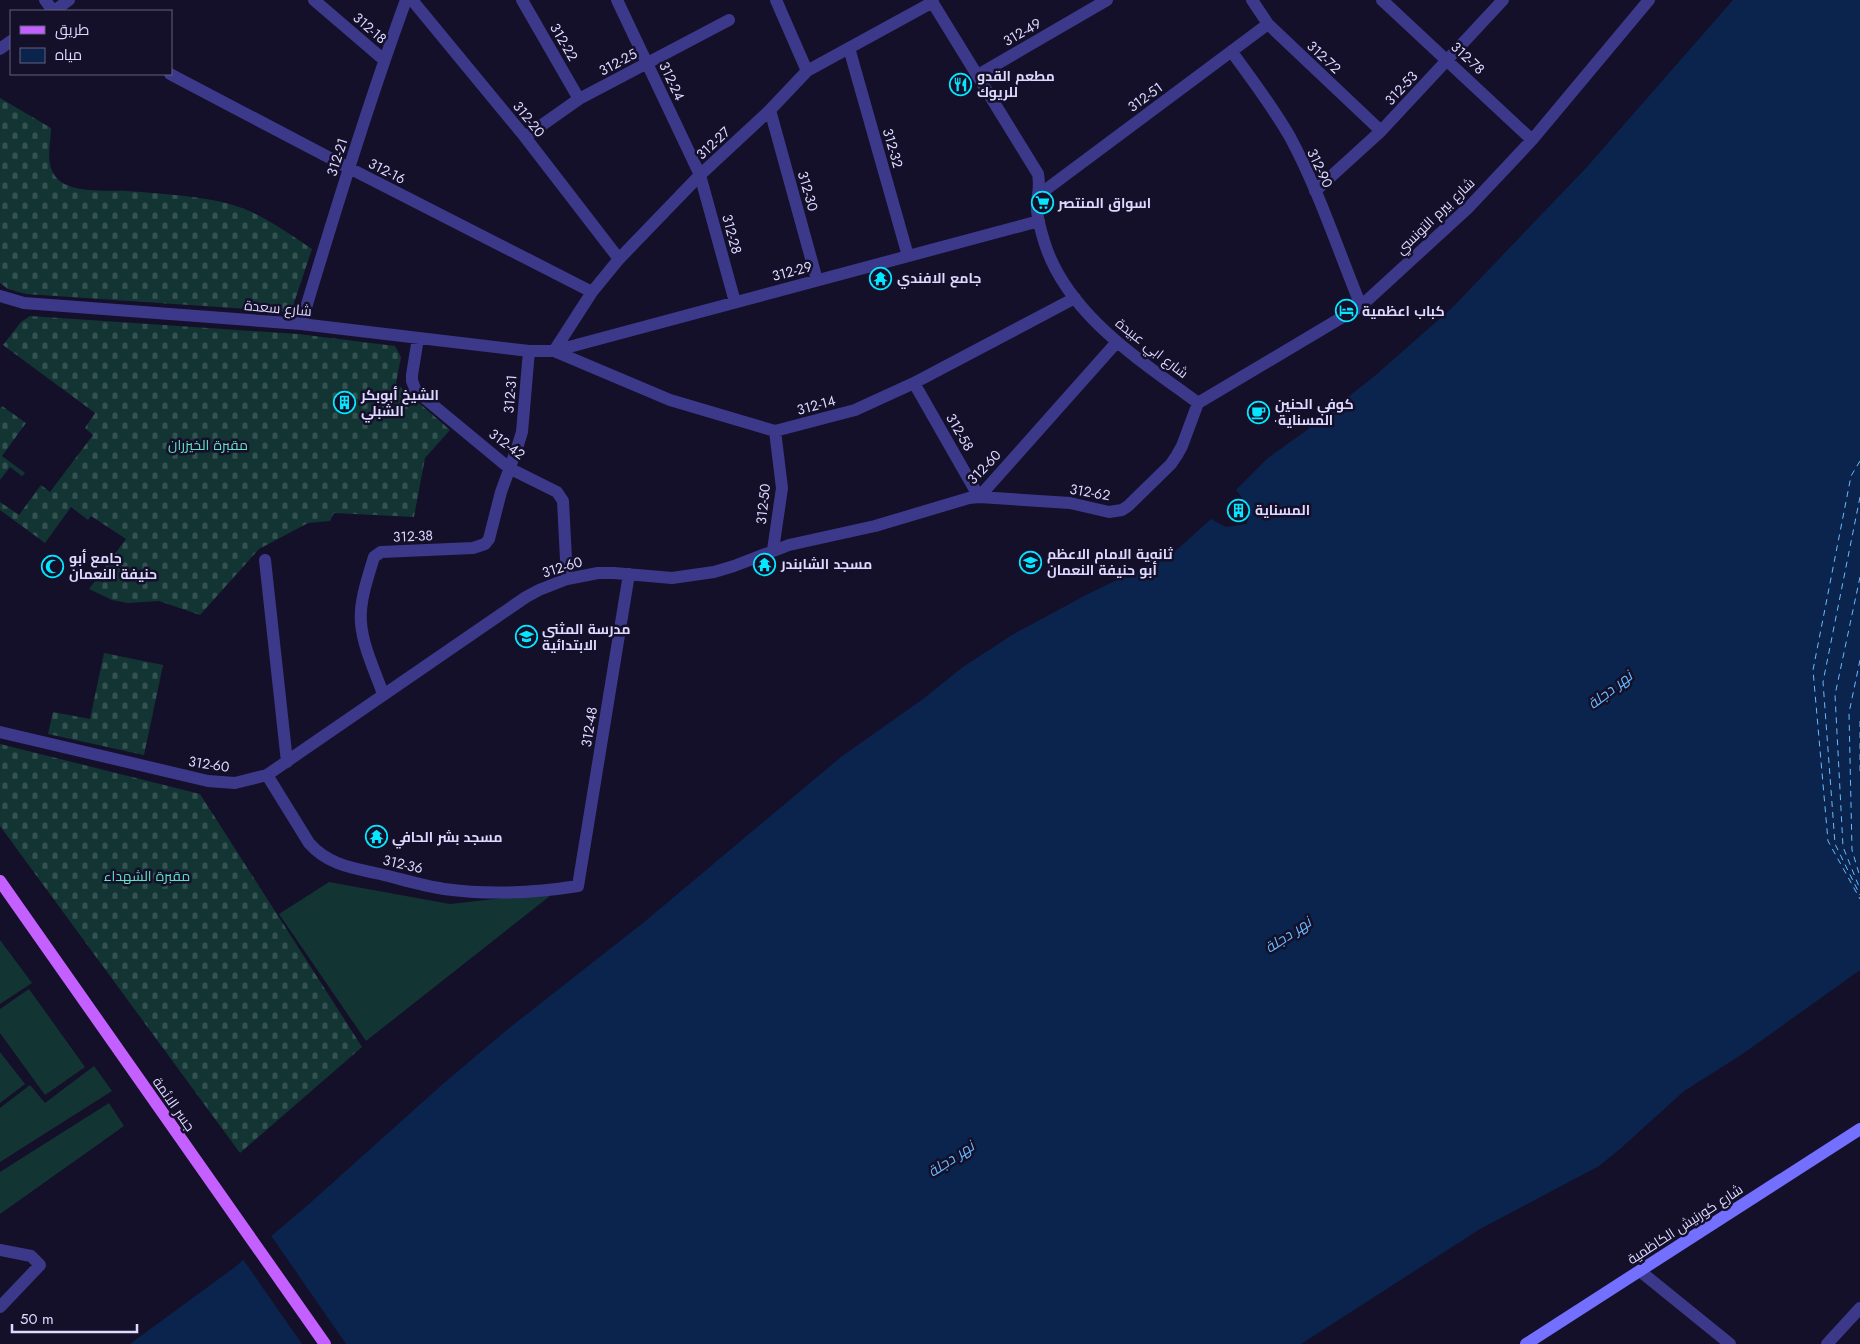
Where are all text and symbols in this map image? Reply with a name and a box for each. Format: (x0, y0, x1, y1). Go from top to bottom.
street label: 312-18 (349, 8, 391, 48)
legend (10, 10, 172, 75)
street label: 312-49 (999, 13, 1045, 51)
text: طريق (55, 19, 89, 41)
street label: 312-22 (545, 19, 583, 65)
street label: 312-72 (1302, 36, 1346, 78)
street label: 312-78 (1447, 37, 1489, 79)
text: مياه (55, 44, 82, 66)
street label: 312-25 (595, 44, 641, 80)
street label: 312-24 (654, 58, 690, 104)
place label: مطعم القدو للريوك (977, 66, 1055, 102)
street label: 312-53 (1380, 66, 1422, 110)
restaurant icon: مطعم القدو للريوك (949, 72, 973, 96)
street label: 312-51 (1123, 77, 1167, 117)
street label: 312-20 (508, 97, 550, 141)
street label: 312-27 (691, 122, 735, 164)
street label: 312-32 (878, 126, 908, 170)
street label: 312-21 (321, 135, 353, 179)
street label: 312-90 (1302, 145, 1338, 191)
street label: 312-16 (365, 153, 409, 189)
street label: 312-30 (793, 169, 823, 213)
street label: شارع بيرم التونسي (1391, 173, 1480, 260)
supermarket icon: اسواق المنتصر (1030, 191, 1054, 215)
place label: اسواق المنتصر (1057, 193, 1151, 213)
street label: 312-28 (717, 212, 747, 256)
street label: 312-29 (770, 256, 814, 286)
temple icon: جامع الافندي (869, 266, 893, 290)
place label: جامع الافندي (897, 268, 981, 289)
street label: شارع سعدة (244, 295, 312, 321)
hotel icon: كباب اعظمية (1334, 299, 1358, 323)
place label: كباب اعظمية (1362, 301, 1445, 321)
street label: شارع ابي عبيدة (1110, 313, 1193, 384)
street label: 312-31 (498, 374, 522, 414)
place label: الشيخ أبوبكر الشبلي (360, 385, 439, 423)
street label: 312-14 (794, 390, 838, 420)
building icon: الشيخ أبوبكر الشبلي (333, 391, 357, 415)
place label: كوفي الحنين -المسناية (1275, 394, 1354, 430)
cafe icon: كوفي الحنين -المسناية (1247, 400, 1271, 424)
street label: 312-58 (941, 410, 979, 454)
street label: 312-42 (485, 424, 529, 464)
park label: مقبرة الخيزران (168, 435, 248, 455)
street label: 312-60 (962, 445, 1006, 489)
street label: 312-62 (1068, 479, 1112, 505)
street label: 312-50 (751, 482, 775, 526)
building icon: المسناية (1227, 498, 1251, 522)
place label: المسناية (1255, 500, 1310, 520)
street label: 312-38 (393, 525, 433, 547)
place label: ثانوية الامام الاعظم أبو حنيفة النعمان (1047, 544, 1173, 580)
place label: جامع أبو حنيفة النعمان (69, 548, 157, 584)
school or university icon: ثانوية الامام الاعظم أبو حنيفة النعمان (1019, 550, 1043, 574)
street label: 312-60 (539, 551, 585, 583)
temple icon: مسجد الشابندر (753, 552, 777, 576)
mosque icon: جامع أبو حنيفة النعمان (41, 554, 65, 578)
place label: مسجد الشابندر (780, 554, 872, 574)
place label: مدرسة المثنى الابتدائية (542, 619, 631, 655)
school or university icon: مدرسة المثنى الابتدائية (514, 625, 538, 649)
water label: نهر دجلة (1583, 664, 1639, 715)
street label: 312-48 (576, 705, 602, 749)
street label: 312-60 (187, 751, 231, 777)
temple icon: مسجد بشر الحافي (364, 825, 388, 849)
place label: مسجد بشر الحافي (392, 827, 503, 849)
street label: 312-36 (381, 850, 425, 878)
park label: مقبرة الشهداء (104, 866, 190, 886)
water label: نهر دجلة (1260, 910, 1317, 959)
street label: جسر الائمة (148, 1073, 200, 1135)
water label: نهر دجلة (923, 1134, 980, 1183)
street label: شارع كورنيش الكاظمية (1623, 1179, 1747, 1269)
scale bar (12, 1302, 138, 1334)
text: 50 m (20, 1308, 54, 1330)

